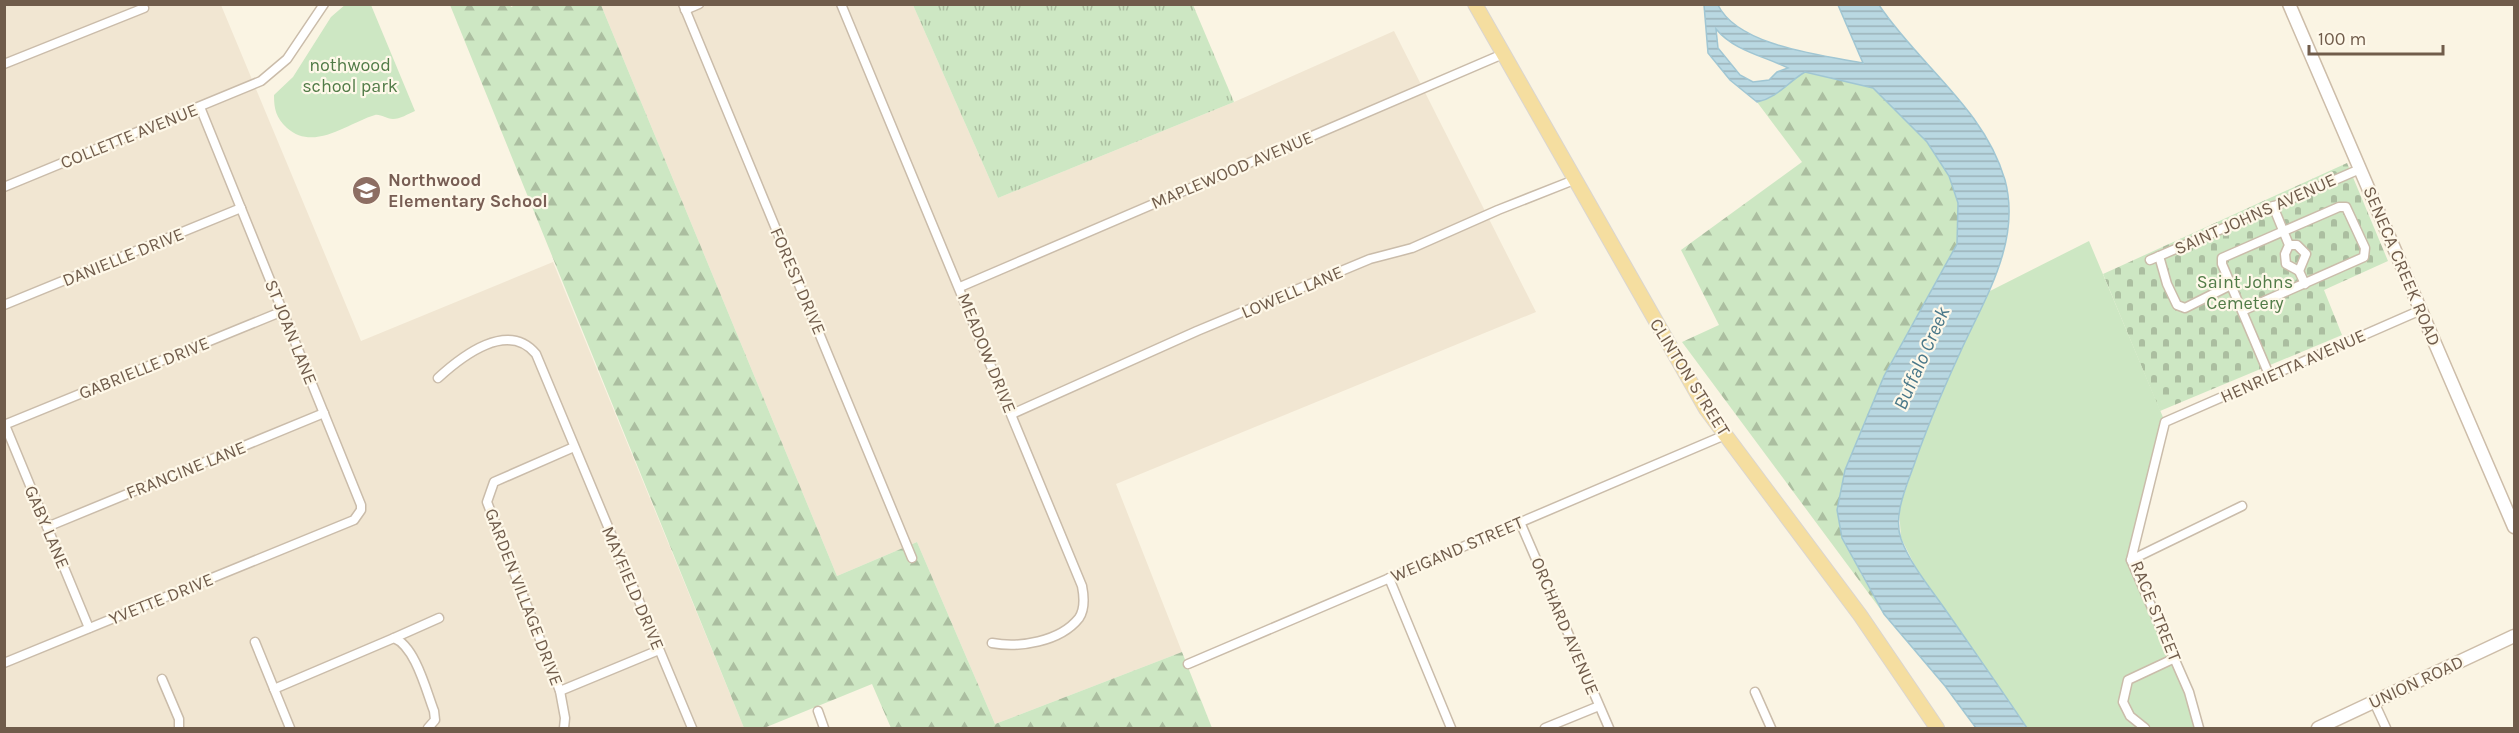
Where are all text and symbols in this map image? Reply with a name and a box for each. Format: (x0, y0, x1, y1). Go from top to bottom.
scale bar (2309, 18, 2442, 56)
text: 100 m (2318, 28, 2366, 50)
park label: nothwood school park (302, 54, 398, 97)
street label: COLLETTE AVENUE (57, 98, 201, 174)
street label: MAPLEWOOD AVENUE (1148, 126, 1316, 214)
street label: SAINT JOHNS AVENUE (2171, 168, 2339, 260)
place label: Northwood Elementary School (388, 169, 548, 212)
school or university icon: Northwood Elementary School (351, 174, 383, 206)
street label: SENECA CREEK ROAD (2358, 183, 2446, 349)
street label: DANIELLE DRIVE (59, 223, 187, 291)
street label: FOREST DRIVE (765, 224, 831, 338)
street label: LOWELL LANE (1238, 261, 1346, 323)
park label: Saint Johns Cemetery (2197, 271, 2293, 314)
street label: ST JOAN LANE (260, 276, 322, 388)
street label: MEADOW DRIVE (953, 290, 1021, 416)
water label: Buffalo Creek (1889, 302, 1955, 413)
street label: CLINTON STREET (1645, 314, 1735, 440)
street label: HENRIETTA AVENUE (2217, 324, 2369, 408)
street label: GABRIELLE DRIVE (76, 332, 212, 404)
street label: FRANCINE LANE (123, 436, 249, 504)
street label: GABY LANE (20, 482, 74, 572)
street label: GARDEN VILLAGE DRIVE (480, 505, 568, 689)
street label: WEIGAND STREET (1387, 511, 1527, 587)
street label: MAYFIELD DRIVE (597, 523, 669, 653)
street label: ORCHARD AVENUE (1526, 554, 1604, 698)
street label: RACE STREET (2126, 557, 2186, 665)
street label: YVETTE DRIVE (106, 568, 216, 630)
street label: UNION ROAD (2365, 650, 2467, 714)

